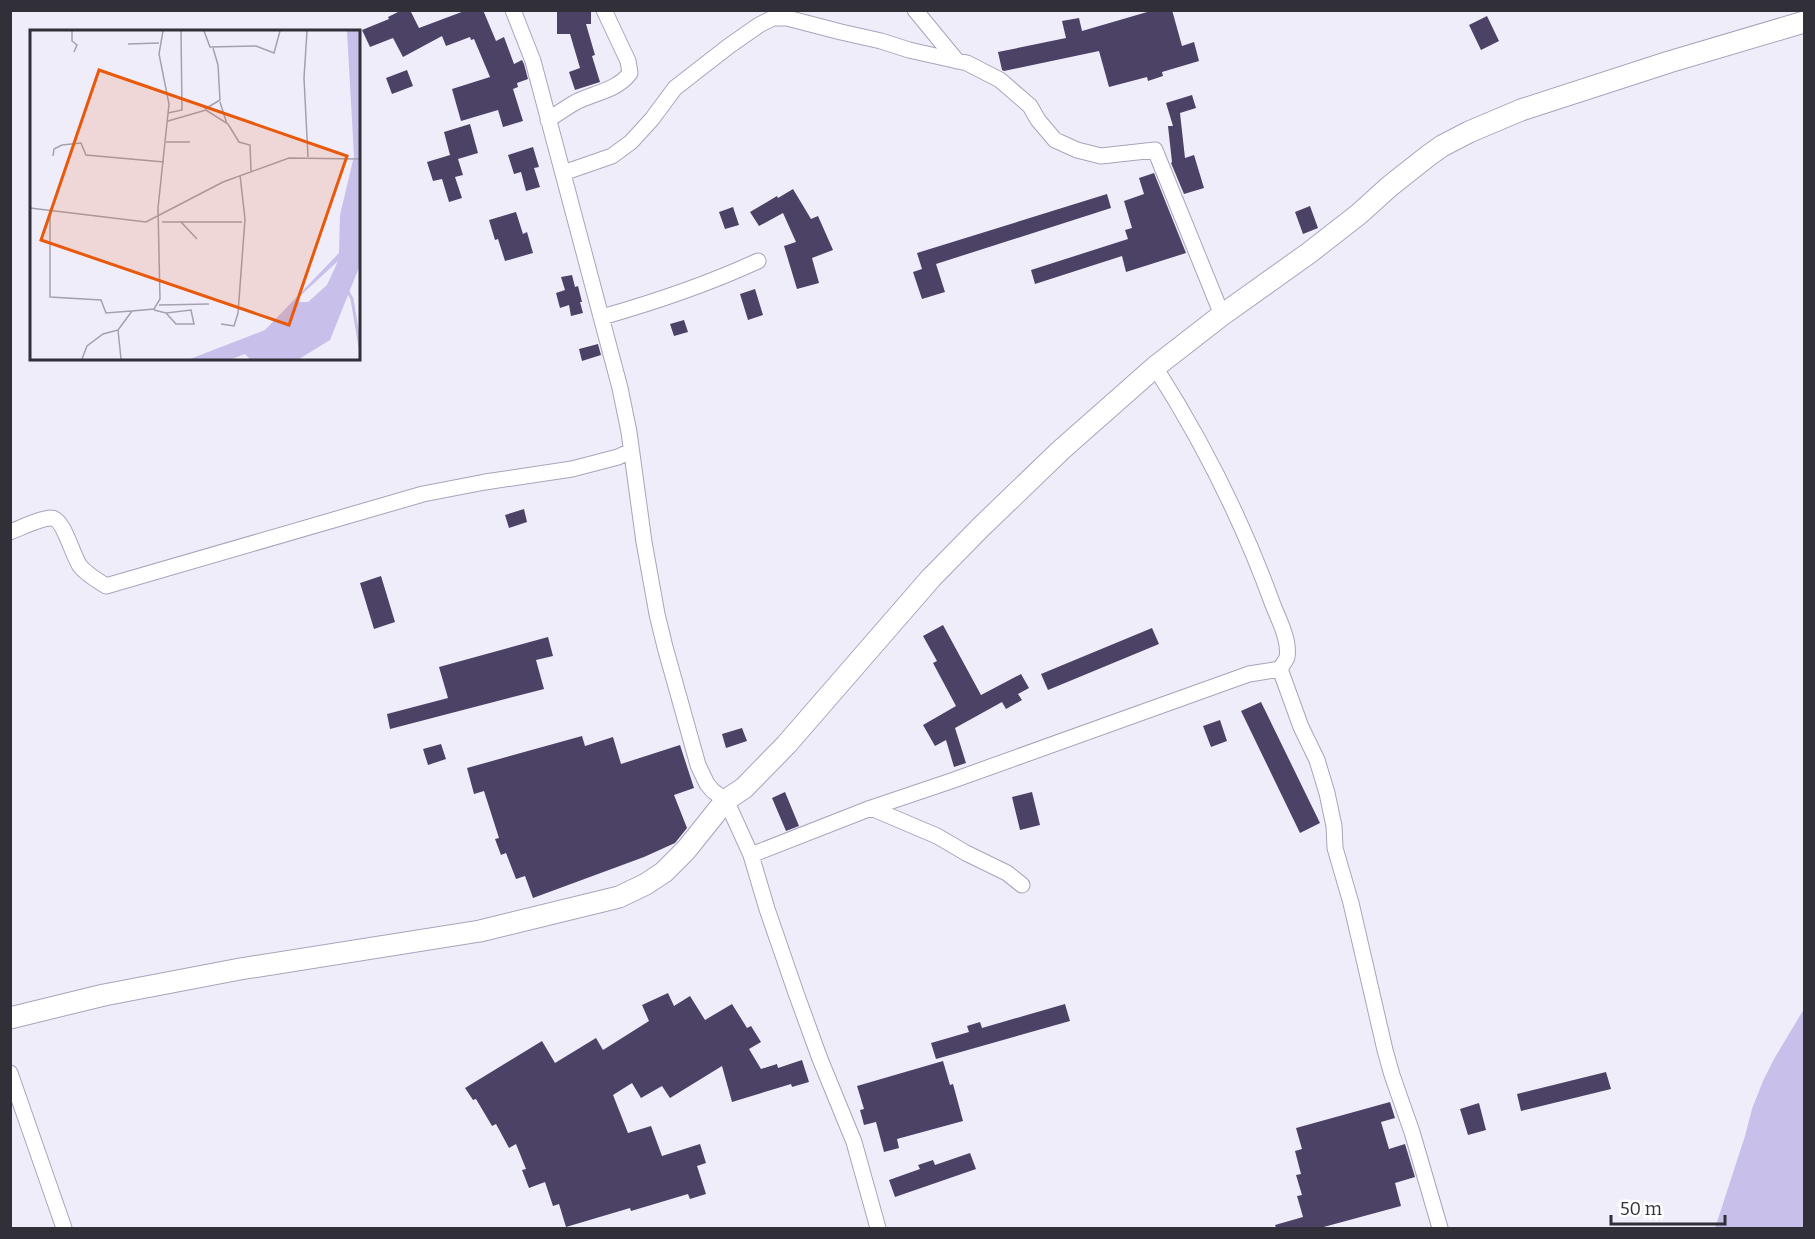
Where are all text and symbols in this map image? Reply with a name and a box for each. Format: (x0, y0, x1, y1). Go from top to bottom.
inset map (30, 30, 360, 360)
scale bar (1611, 1188, 1725, 1226)
text: 50 m (1620, 1198, 1662, 1220)

